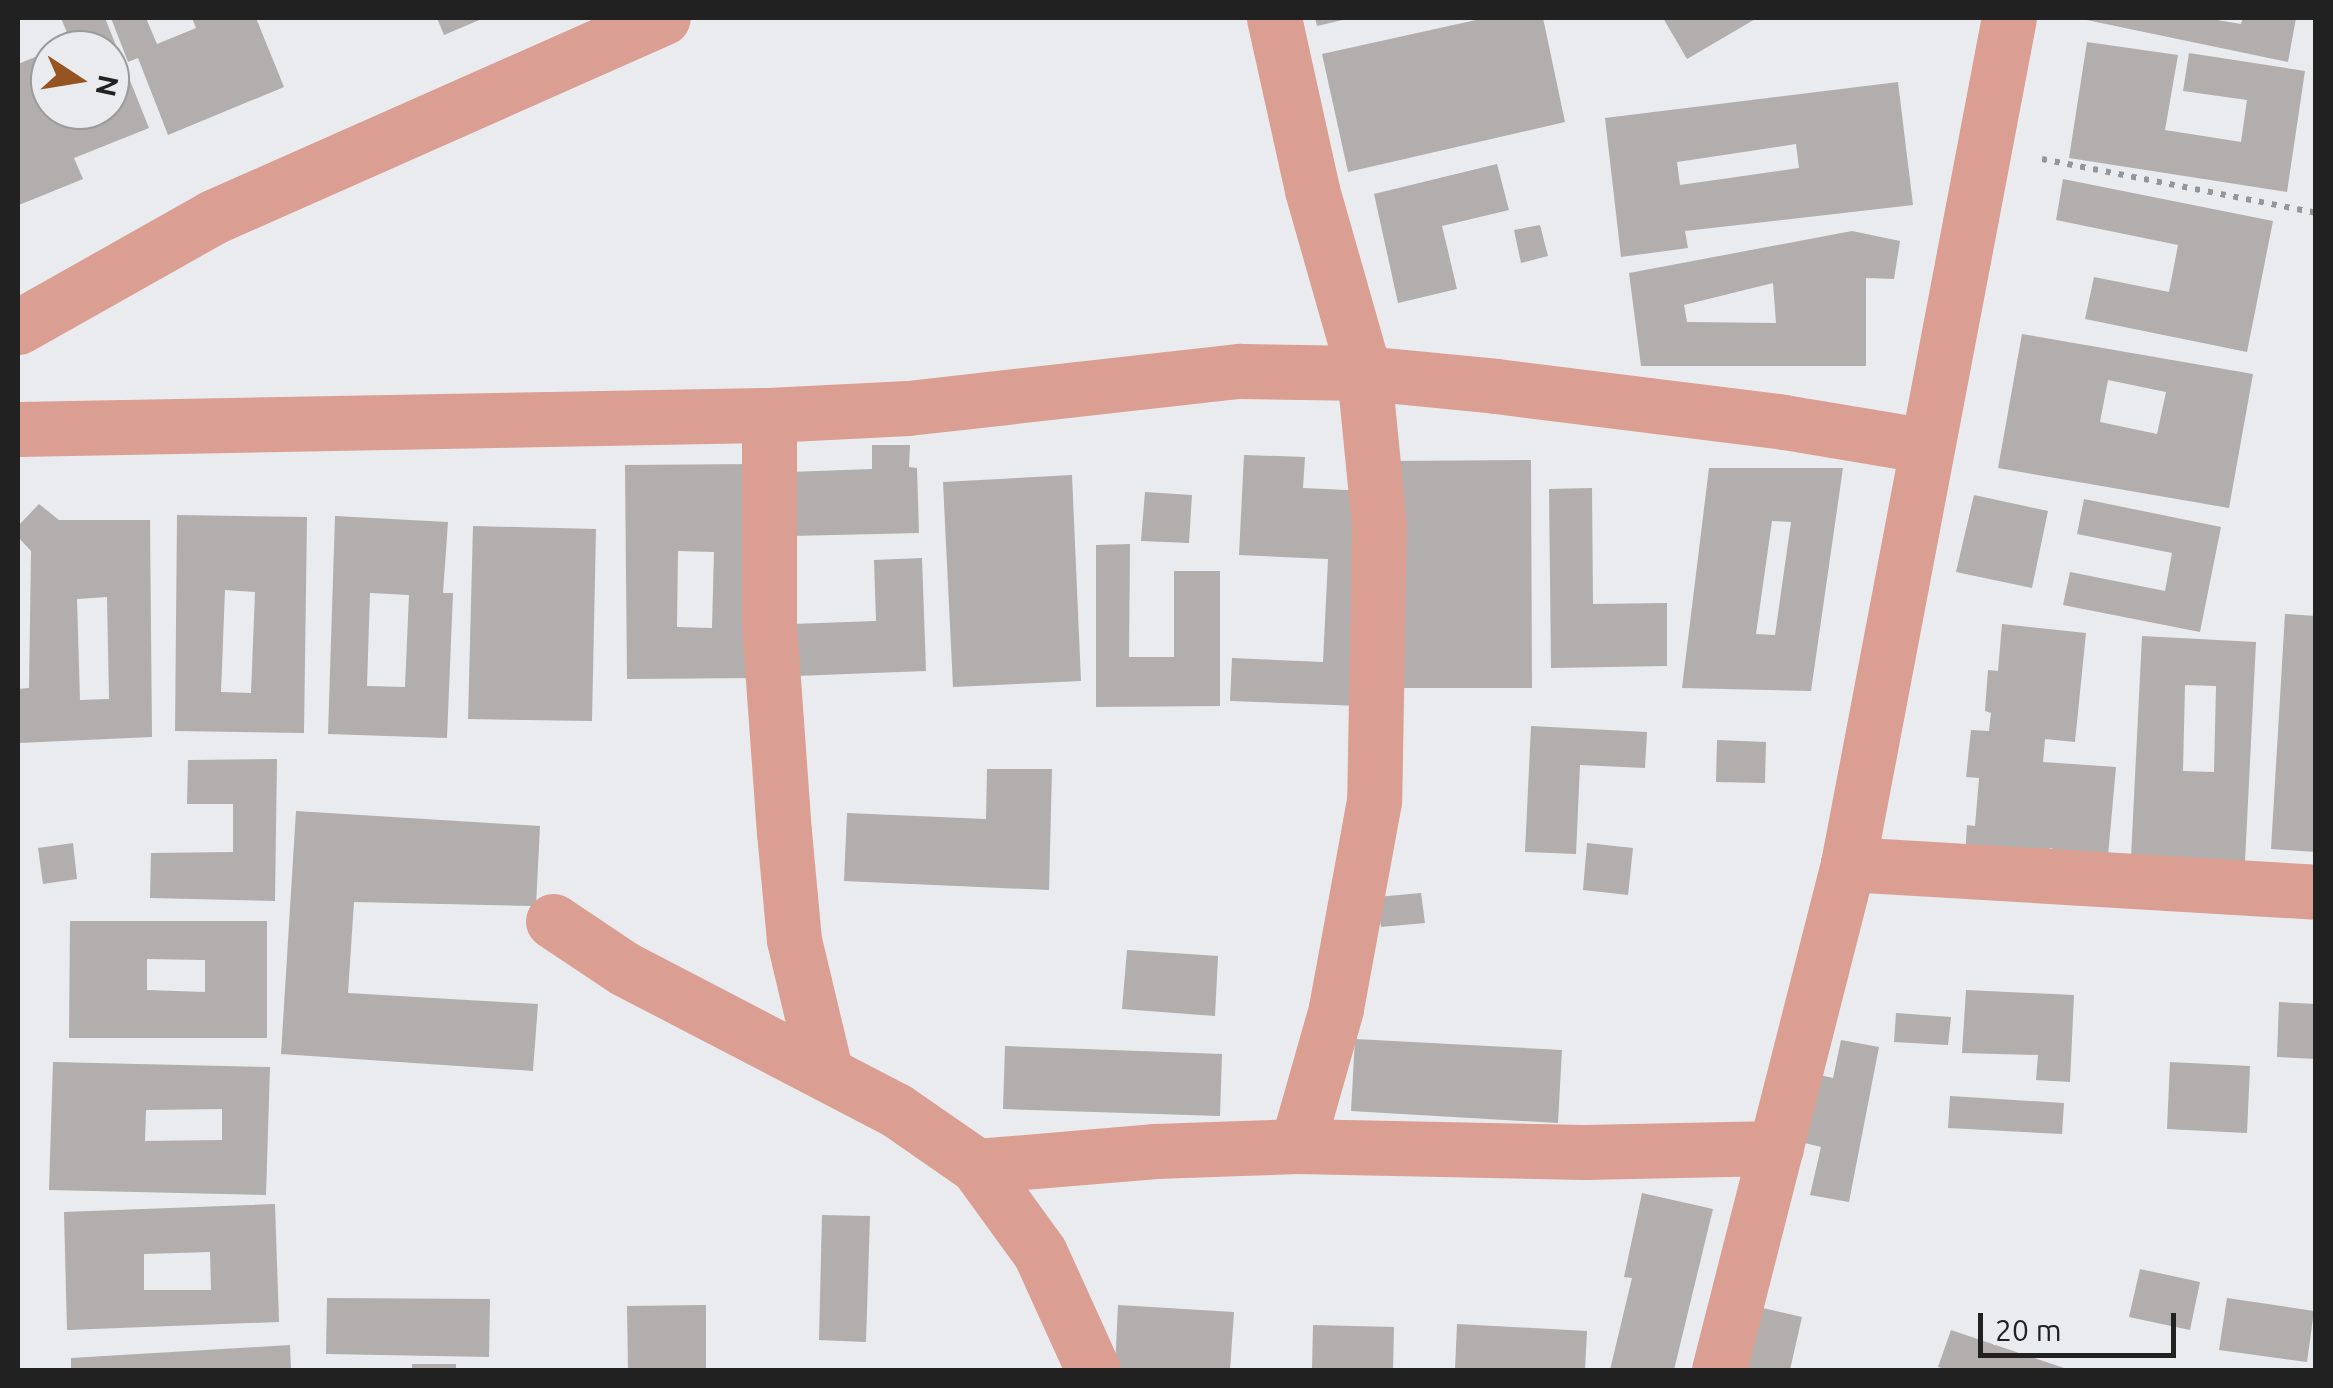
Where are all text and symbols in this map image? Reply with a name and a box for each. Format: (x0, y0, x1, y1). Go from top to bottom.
north arrow (30, 30, 130, 130)
text: N (91, 72, 125, 99)
scale bar (1983, 1293, 2180, 1355)
text: 20 m (1995, 1313, 2062, 1347)

